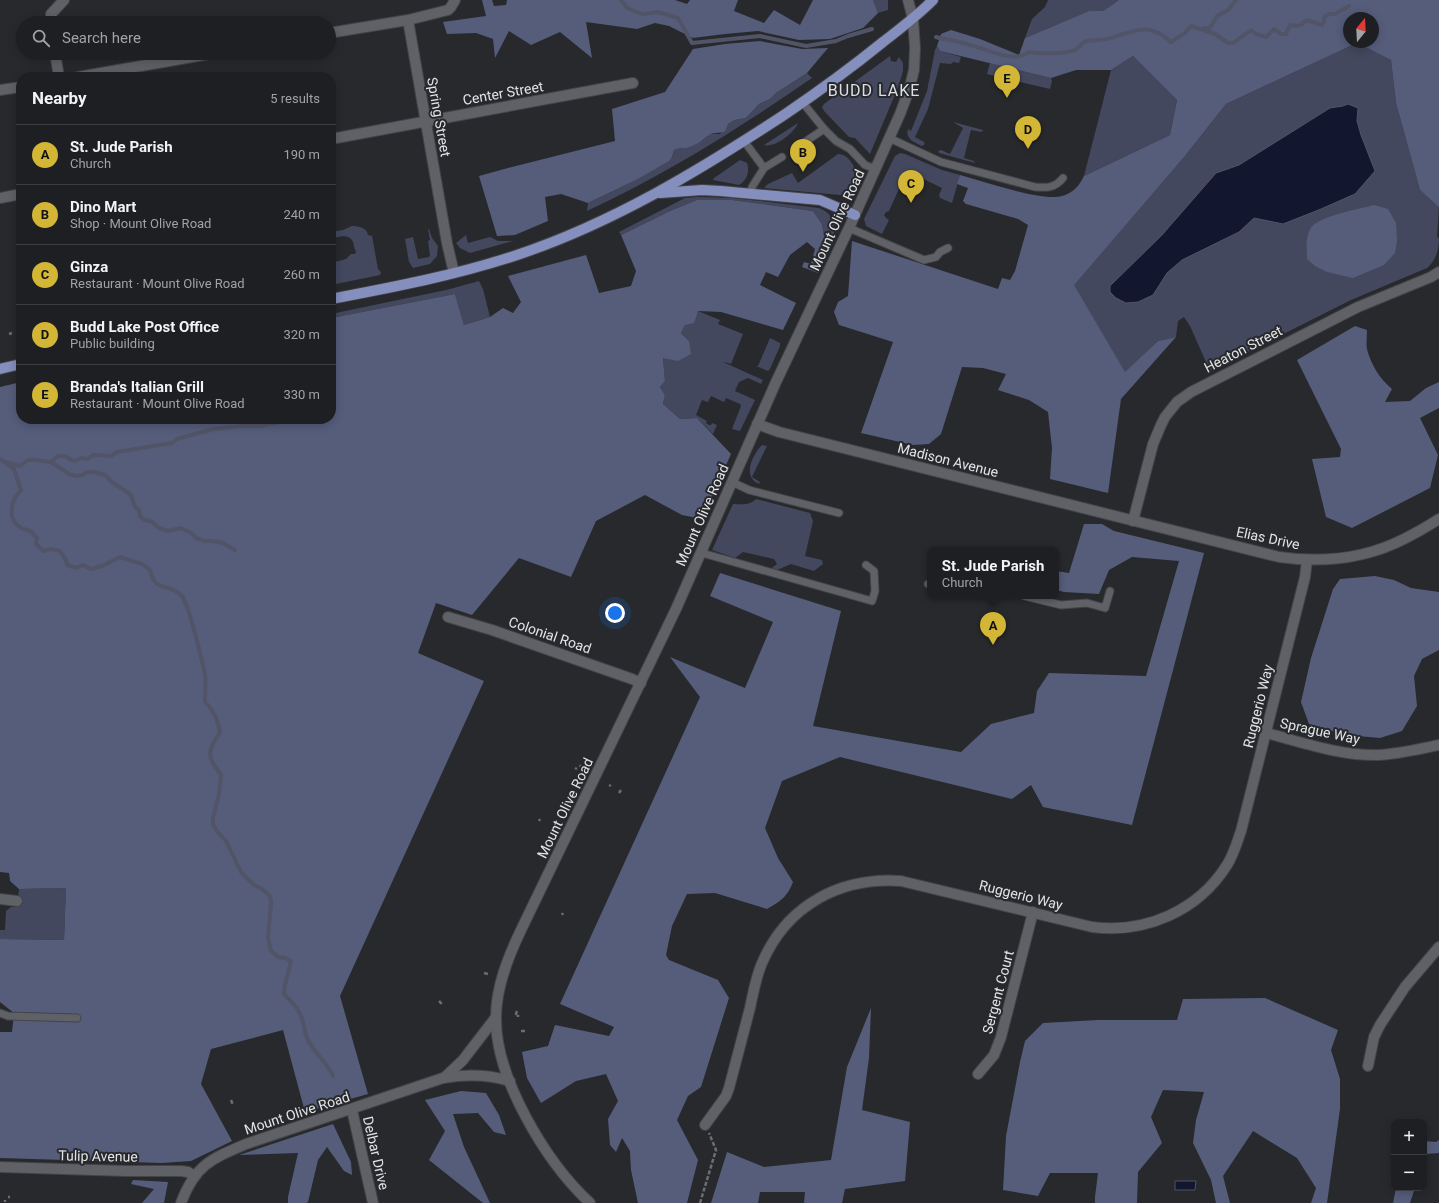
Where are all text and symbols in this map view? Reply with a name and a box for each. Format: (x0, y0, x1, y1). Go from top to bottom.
north arrow (1343, 12, 1379, 48)
search box (16, 16, 336, 60)
icon: search (30, 27, 52, 49)
text: Search here (62, 29, 141, 47)
pin: E (994, 65, 1020, 98)
street label: Spring Street (424, 76, 454, 158)
street label: Center Street (462, 78, 545, 108)
district label: BUDD LAKE (828, 81, 920, 100)
text: Nearby (32, 88, 87, 108)
text: 5 results (270, 91, 320, 106)
pin: D (1015, 116, 1041, 149)
text: St. Jude Parish (70, 138, 173, 156)
pin: B (790, 139, 816, 172)
text: A (41, 147, 49, 162)
text: 190 m (283, 147, 320, 162)
text: Church (70, 156, 111, 171)
street label: Mount Olive Road (807, 167, 867, 273)
pin: C (898, 170, 924, 203)
text: Dino Mart (70, 198, 136, 216)
text: B (41, 207, 49, 222)
text: 240 m (283, 207, 320, 222)
text: Shop · Mount Olive Road (70, 216, 211, 231)
text: Ginza (70, 258, 108, 276)
text: C (41, 267, 49, 282)
text: 260 m (283, 267, 320, 282)
text: Restaurant · Mount Olive Road (70, 276, 245, 291)
text: Budd Lake Post Office (70, 318, 219, 336)
street label: Heaton Street (1201, 322, 1285, 376)
text: D (41, 327, 49, 342)
text: 320 m (283, 327, 320, 342)
text: Public building (70, 336, 155, 351)
text: Branda's Italian Grill (70, 378, 204, 396)
text: E (41, 387, 49, 402)
text: 330 m (283, 387, 320, 402)
text: Restaurant · Mount Olive Road (70, 396, 245, 411)
street label: Madison Avenue (896, 440, 1000, 480)
street label: Mount Olive Road (672, 462, 732, 568)
street label: Elias Drive (1235, 523, 1301, 553)
popup (927, 547, 1059, 599)
text: St. Jude Parish (942, 557, 1044, 575)
text: Church (942, 575, 983, 590)
your location (605, 603, 625, 623)
pin: A (980, 612, 1006, 645)
street label: Colonial Road (507, 613, 593, 657)
street label: Ruggerio Way (1240, 662, 1276, 749)
street label: Sprague Way (1279, 715, 1362, 747)
street label: Mount Olive Road (534, 755, 596, 861)
street label: Ruggerio Way (978, 877, 1065, 913)
street label: Sergent Court (979, 948, 1017, 1036)
street label: Mount Olive Road (242, 1088, 352, 1138)
street label: Delbar Drive (360, 1115, 392, 1191)
map controls (1391, 1119, 1427, 1191)
button: + (1391, 1119, 1427, 1155)
street label: Tulip Avenue (58, 1147, 138, 1165)
button: − (1391, 1155, 1427, 1191)

